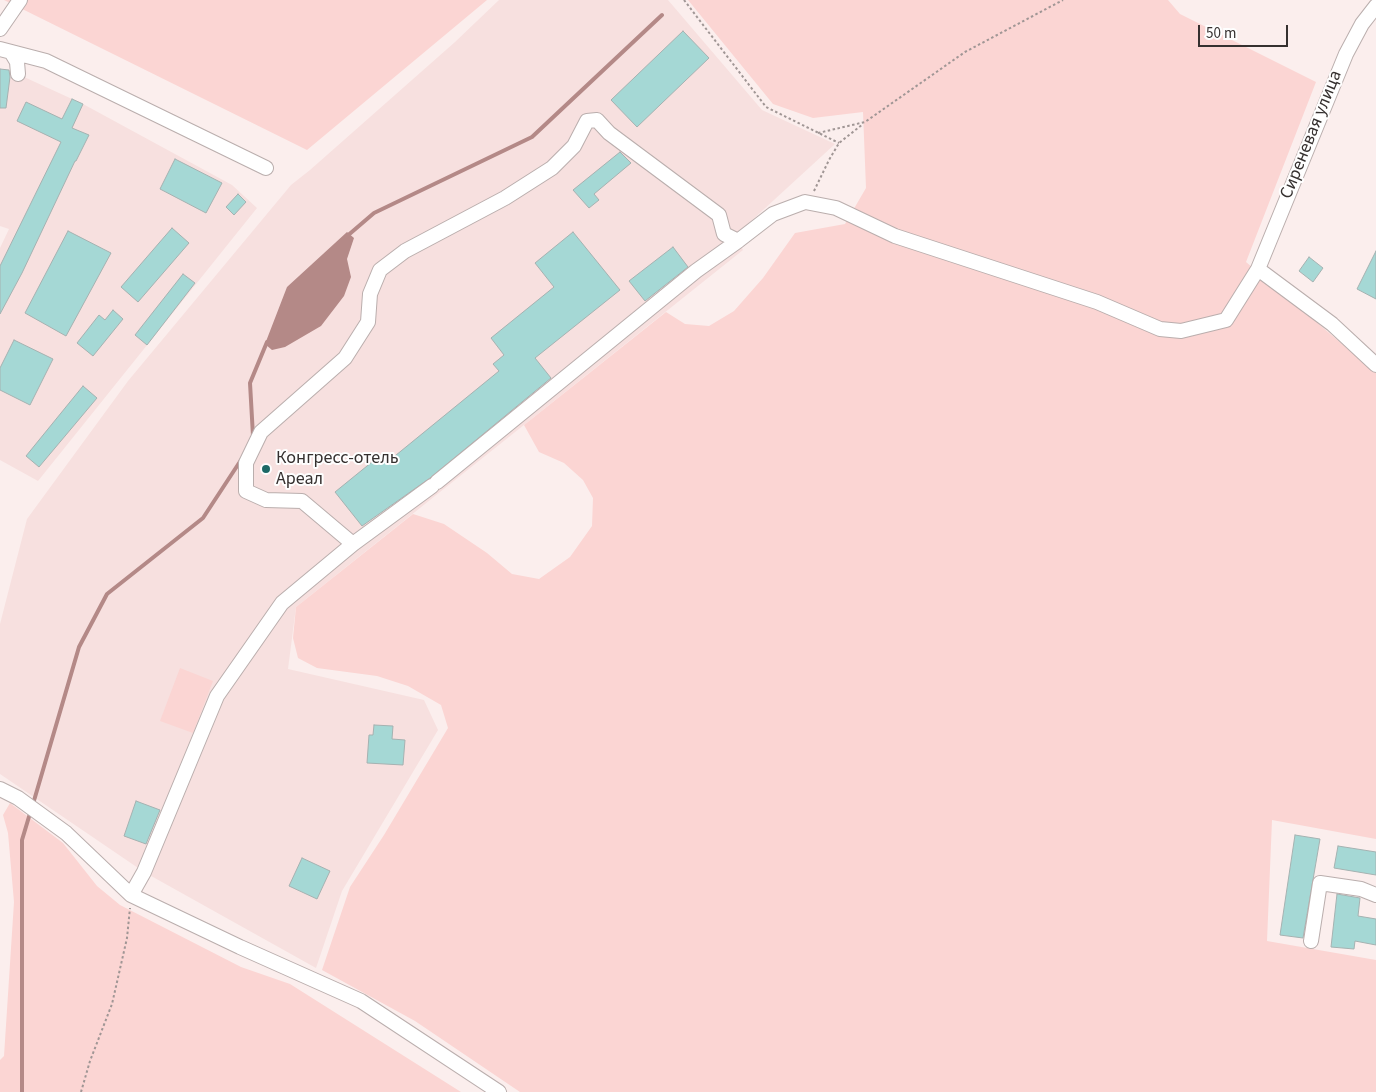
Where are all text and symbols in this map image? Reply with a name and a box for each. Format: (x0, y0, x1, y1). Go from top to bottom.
scale bar (1201, 15, 1291, 47)
text: 50 m (1206, 23, 1236, 44)
street label: Сиреневая улица (1276, 68, 1348, 202)
place label: Конгресс-отель Ареал (276, 448, 399, 490)
marker: Конгресс-отель Ареал (260, 463, 272, 475)

